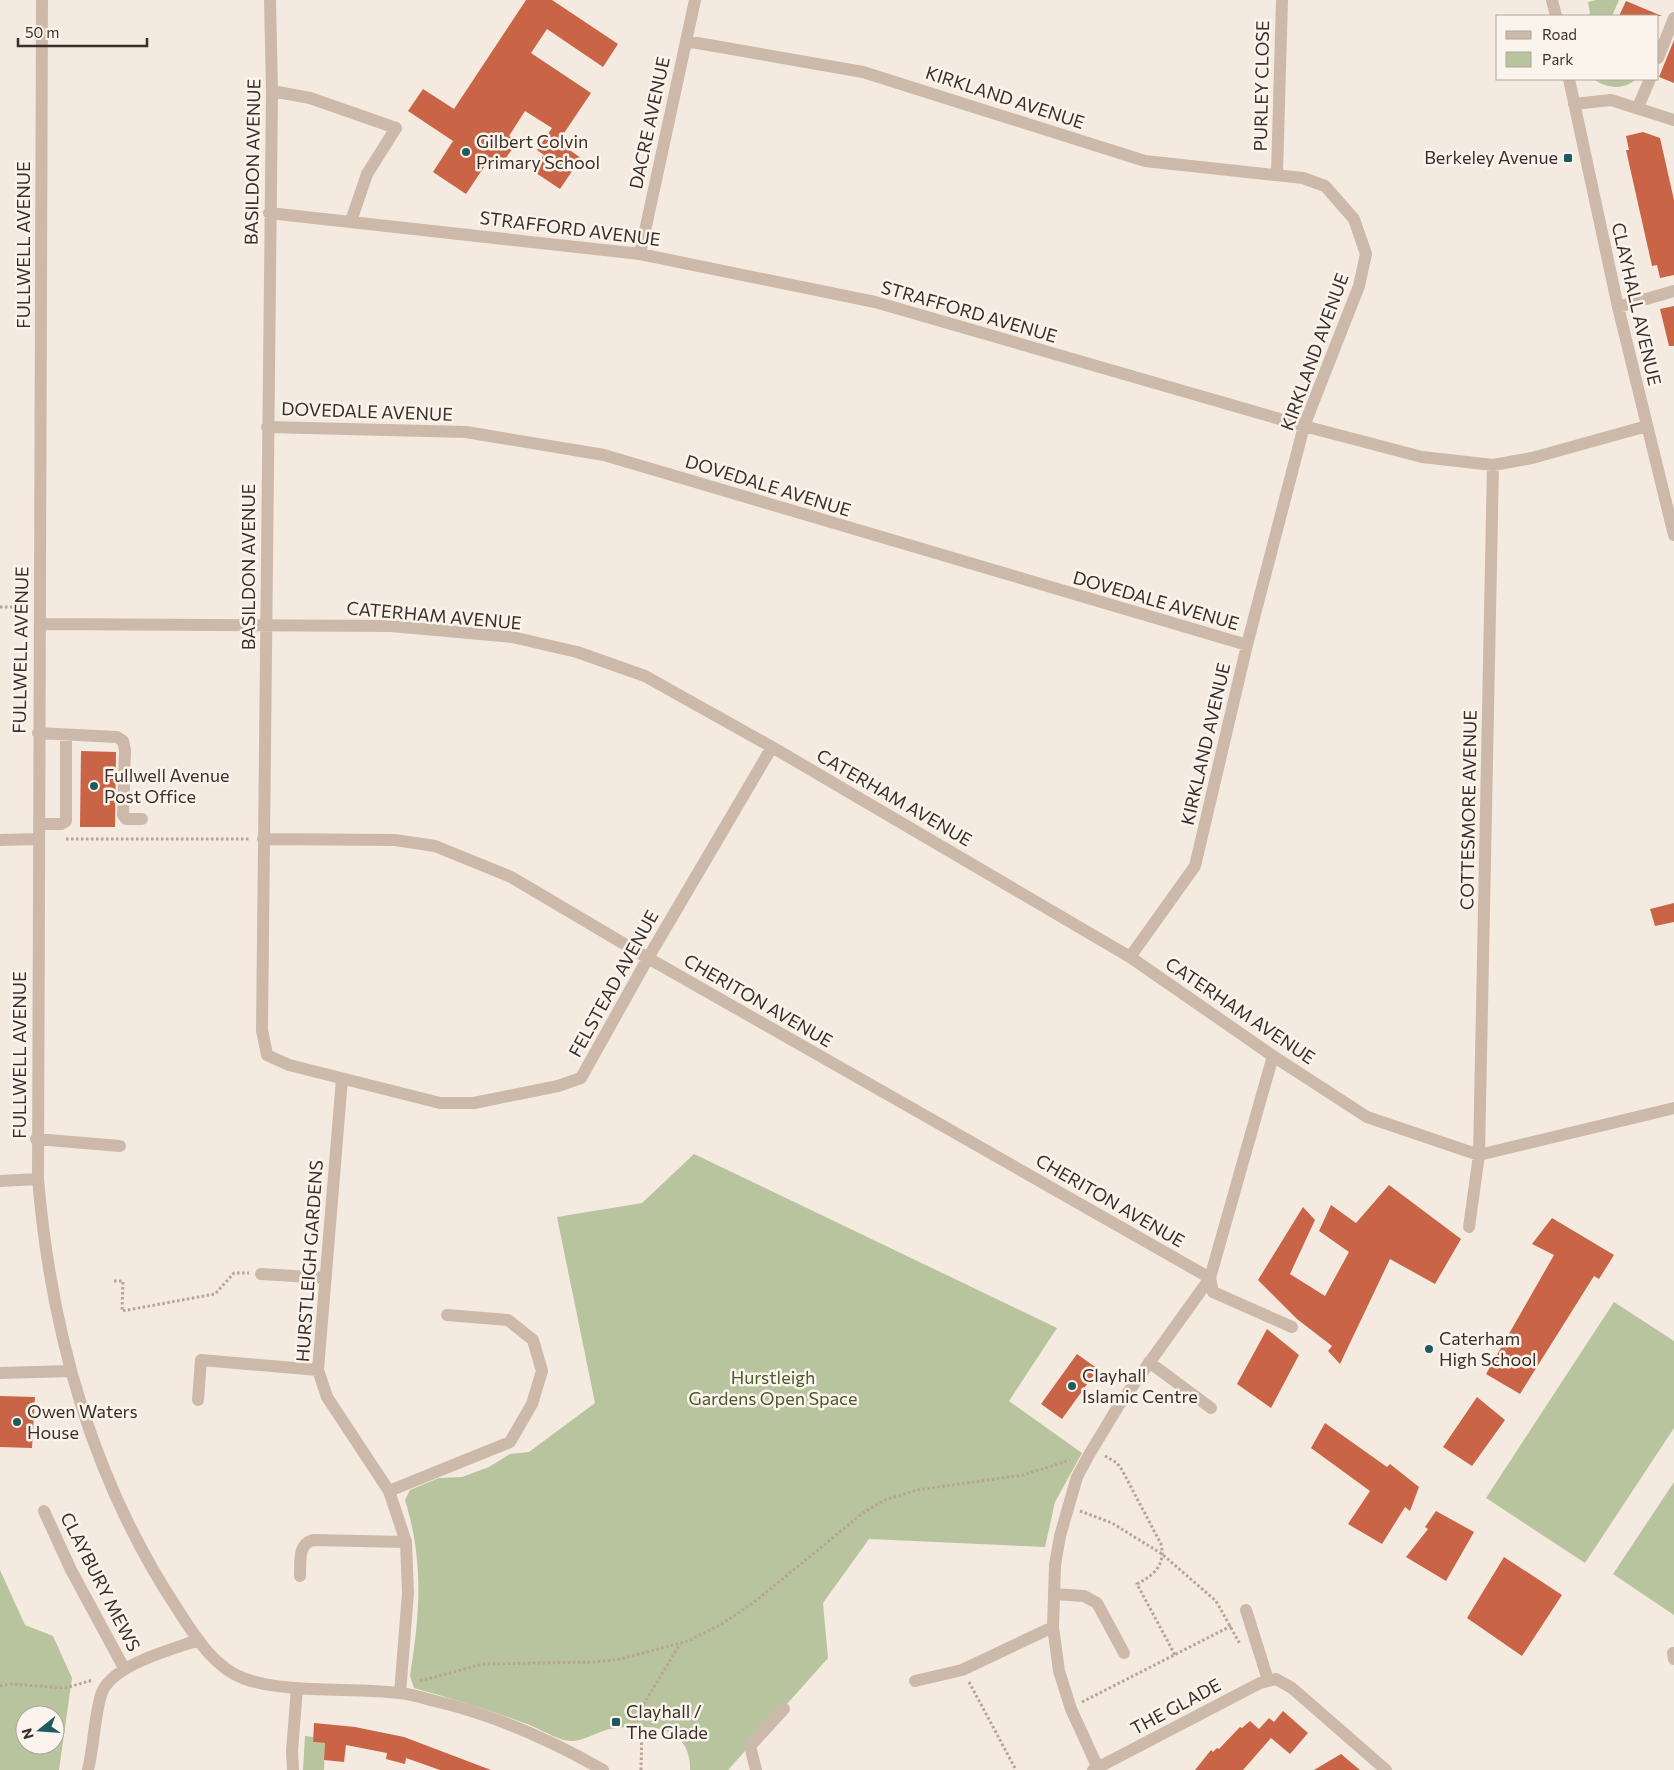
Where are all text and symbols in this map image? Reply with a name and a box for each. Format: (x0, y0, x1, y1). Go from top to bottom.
scale bar (18, 15, 146, 47)
legend (1496, 15, 1659, 80)
street label: PURLEY CLOSE (1249, 20, 1273, 152)
text: 50 m (25, 23, 59, 41)
text: Road (1542, 25, 1577, 43)
text: Park (1542, 50, 1573, 68)
street label: DACRE AVENUE (624, 55, 674, 191)
street label: KIRKLAND AVENUE (923, 61, 1088, 133)
street label: BASILDON AVENUE (240, 79, 264, 245)
place label: Gilbert Colvin Primary School (476, 130, 600, 173)
marker: Gilbert Colvin Primary School (460, 146, 472, 158)
place label: Berkeley Avenue (1424, 146, 1558, 168)
marker: Berkeley Avenue (1562, 152, 1574, 164)
street label: FULLWELL AVENUE (12, 161, 34, 329)
street label: STRAFFORD AVENUE (478, 206, 662, 250)
street label: CLAYHALL AVENUE (1608, 220, 1666, 387)
street label: KIRKLAND AVENUE (1275, 270, 1353, 433)
street label: STRAFFORD AVENUE (879, 275, 1060, 347)
street label: DOVEDALE AVENUE (281, 397, 453, 425)
street label: DOVEDALE AVENUE (683, 449, 854, 521)
street label: BASILDON AVENUE (237, 484, 259, 650)
street label: FULLWELL AVENUE (8, 566, 32, 734)
street label: DOVEDALE AVENUE (1071, 566, 1242, 634)
street label: CATERHAM AVENUE (346, 596, 523, 634)
street label: KIRKLAND AVENUE (1176, 661, 1234, 827)
street label: COTTESMORE AVENUE (1455, 710, 1481, 910)
street label: CATERHAM AVENUE (813, 744, 976, 851)
place label: Fullwell Avenue Post Office (104, 764, 229, 807)
marker: Fullwell Avenue Post Office (88, 780, 100, 792)
street label: FELSTEAD AVENUE (564, 906, 663, 1061)
street label: CHERITON AVENUE (680, 949, 837, 1052)
street label: CATERHAM AVENUE (1162, 952, 1320, 1068)
street label: FULLWELL AVENUE (8, 971, 30, 1139)
street label: CHERITON AVENUE (1032, 1149, 1189, 1252)
street label: HURSTLEIGH GARDENS (291, 1159, 327, 1363)
place label: Caterham High School (1439, 1327, 1537, 1370)
marker: Caterham High School (1423, 1343, 1435, 1355)
place label: Clayhall Islamic Centre (1082, 1364, 1198, 1407)
park label: Hurstleigh Gardens Open Space (689, 1366, 857, 1409)
marker: Clayhall Islamic Centre (1066, 1380, 1078, 1392)
place label: Owen Waters House (27, 1400, 138, 1443)
marker: Owen Waters House (11, 1416, 23, 1428)
street label: CLAYBURY MEWS (56, 1508, 145, 1655)
street label: THE GLADE (1127, 1673, 1224, 1739)
place label: Clayhall / The Glade (626, 1700, 708, 1743)
north arrow (15, 1705, 65, 1755)
marker: Clayhall / The Glade (610, 1716, 622, 1728)
text: N (17, 1726, 37, 1741)

